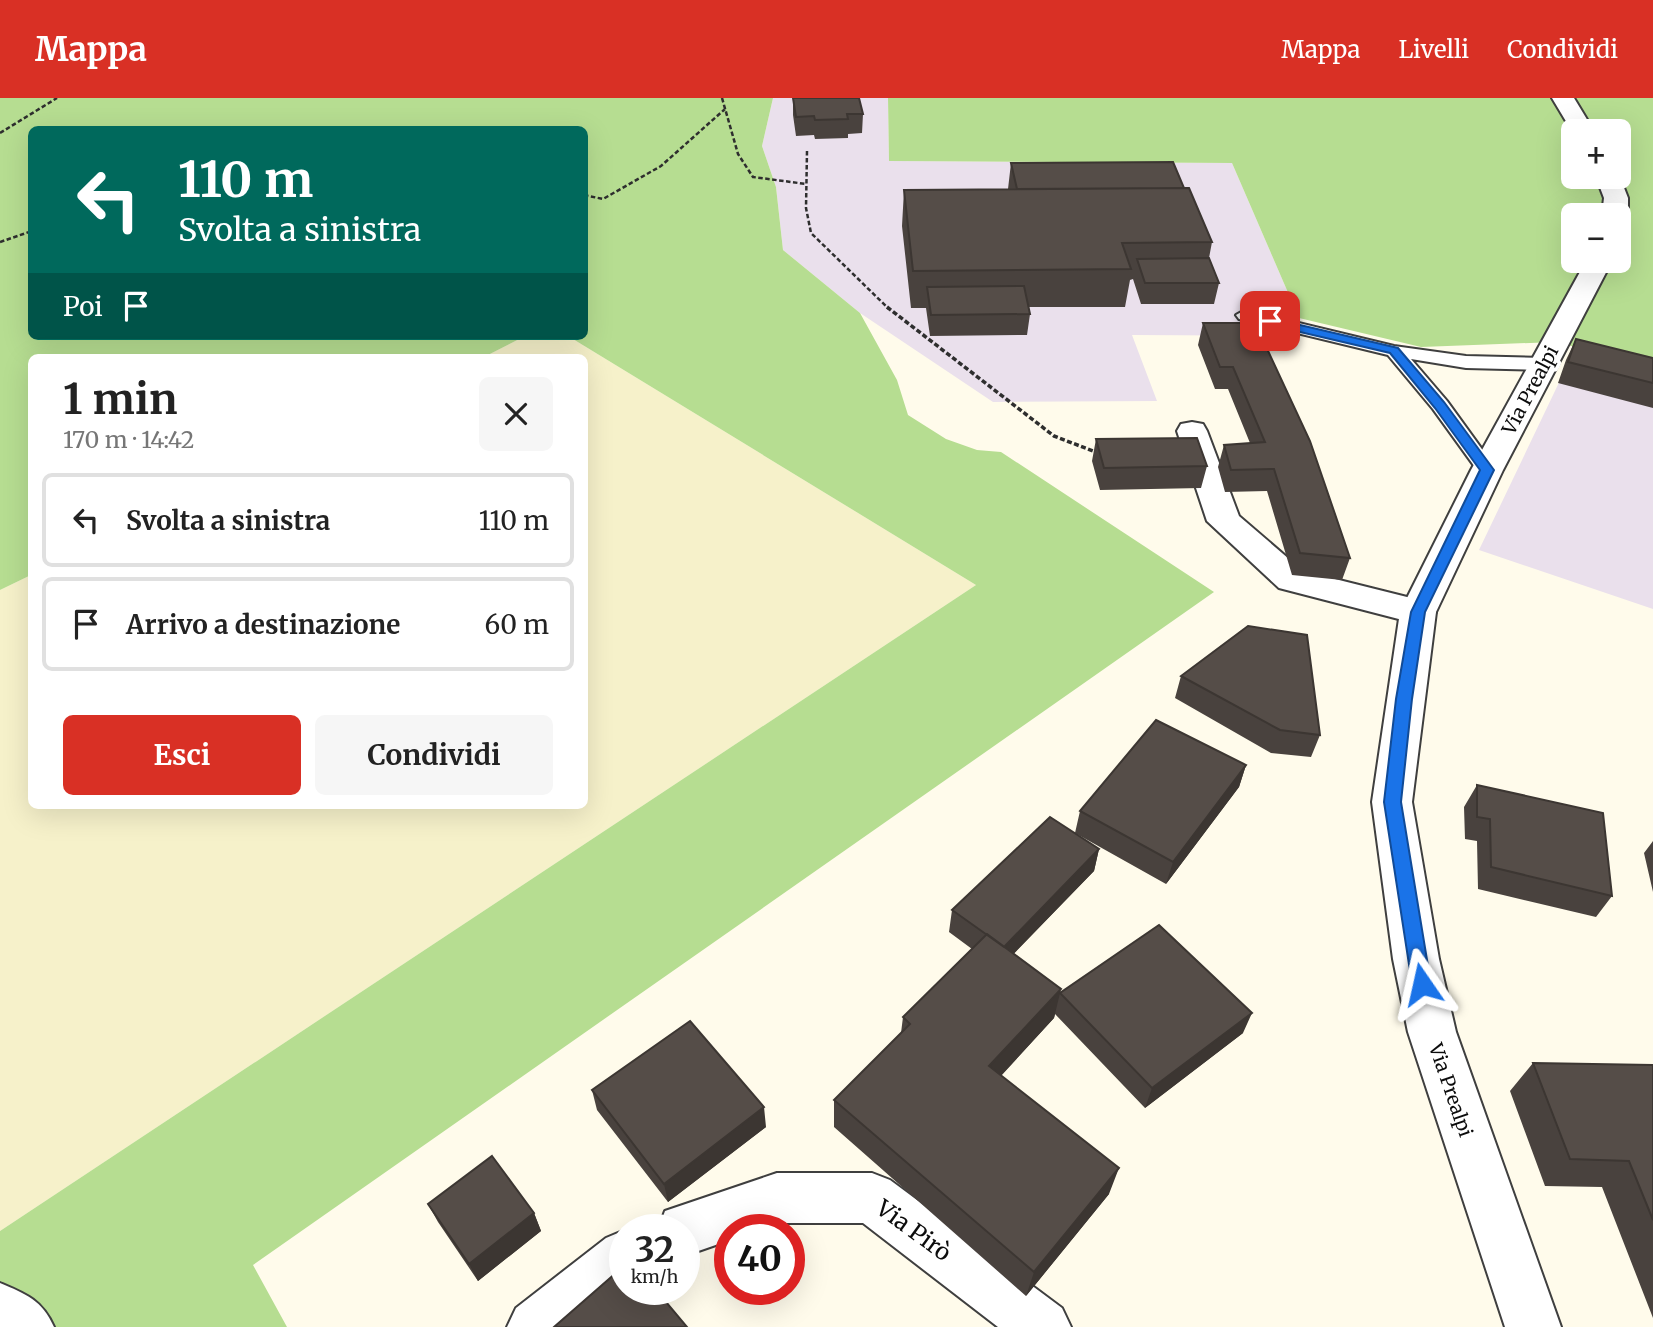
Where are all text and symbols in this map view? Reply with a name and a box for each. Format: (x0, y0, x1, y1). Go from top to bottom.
text: Mappa (35, 29, 147, 70)
text: Mappa (1281, 34, 1360, 65)
text: Livelli (1398, 34, 1469, 65)
text: Condividi (1507, 34, 1618, 65)
map controls (1561, 119, 1631, 273)
button: + (1561, 119, 1631, 189)
text: 110 m (178, 149, 313, 210)
icon: left (63, 154, 154, 245)
button: − (1561, 203, 1631, 273)
text: Svolta a sinistra (178, 210, 421, 250)
icon: arrive (117, 287, 155, 325)
text: Poi (63, 290, 103, 323)
pin (1240, 291, 1300, 351)
icon: arrive (1251, 302, 1289, 340)
street label: Via Prealpi (1496, 341, 1563, 439)
text: 1 min (63, 373, 177, 425)
button: close (479, 377, 553, 451)
text: 170 m · 14:42 (63, 425, 195, 454)
icon: left (67, 501, 105, 539)
text: Svolta a sinistra (126, 504, 330, 537)
text: 110 m (479, 504, 549, 537)
icon: arrive (67, 605, 105, 643)
text: Arrivo a destinazione (126, 608, 400, 641)
text: 60 m (485, 608, 549, 641)
button: Esci (63, 715, 301, 795)
button: Condividi (315, 715, 553, 795)
position arrow (1385, 947, 1459, 1021)
street label: Via Prealpi (1424, 1039, 1478, 1140)
street label: Via Pirò (870, 1193, 957, 1267)
speed limit sign: 40 (714, 1214, 805, 1305)
text: 32 (635, 1228, 674, 1272)
text: km/h (631, 1265, 678, 1288)

